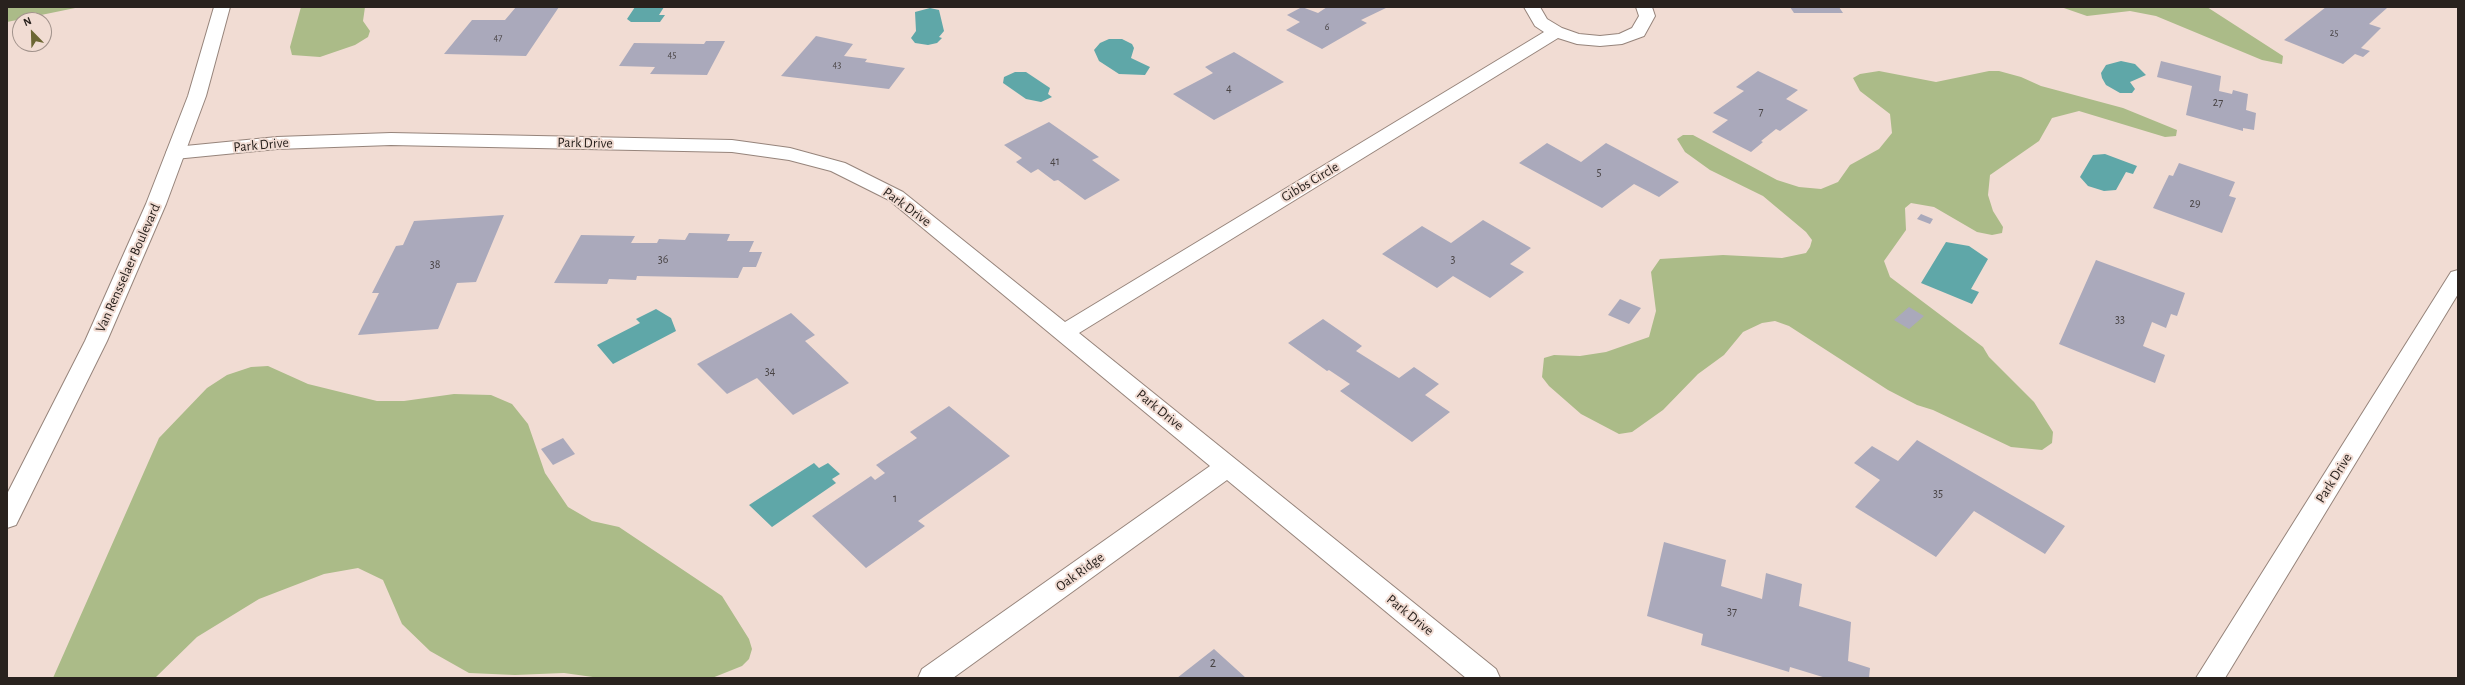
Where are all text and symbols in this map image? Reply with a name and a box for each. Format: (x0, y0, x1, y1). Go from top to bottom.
north arrow (12, 12, 52, 52)
text: N (22, 15, 33, 28)
house number: 6 (1325, 21, 1329, 33)
house number: 25 (2330, 27, 2338, 39)
house number: 47 (494, 32, 502, 44)
house number: 45 (668, 49, 676, 61)
house number: 43 (833, 59, 841, 71)
house number: 4 (1226, 81, 1232, 95)
house number: 27 (2213, 95, 2223, 109)
house number: 7 (1758, 104, 1764, 118)
street label: Park Drive (233, 134, 289, 156)
street label: Park Drive (557, 134, 613, 152)
house number: 41 (1050, 154, 1060, 168)
street label: Gibbs Circle (1278, 158, 1342, 206)
house number: 5 (1596, 165, 1602, 179)
street label: Park Drive (880, 184, 934, 230)
house number: 29 (2189, 196, 2201, 210)
street label: Van Rensselaer Boulevard (92, 201, 164, 335)
house number: 36 (658, 252, 668, 266)
house number: 3 (1451, 252, 1455, 266)
house number: 38 (430, 257, 440, 271)
house number: 33 (2115, 312, 2125, 326)
house number: 34 (765, 364, 775, 378)
street label: Park Drive (1133, 386, 1187, 434)
street label: Park Drive (2312, 450, 2356, 506)
house number: 35 (1933, 486, 1943, 500)
house number: 1 (893, 491, 897, 505)
street label: Oak Ridge (1053, 549, 1107, 595)
street label: Park Drive (1383, 591, 1437, 639)
house number: 37 (1727, 604, 1737, 618)
house number: 2 (1210, 655, 1216, 671)

